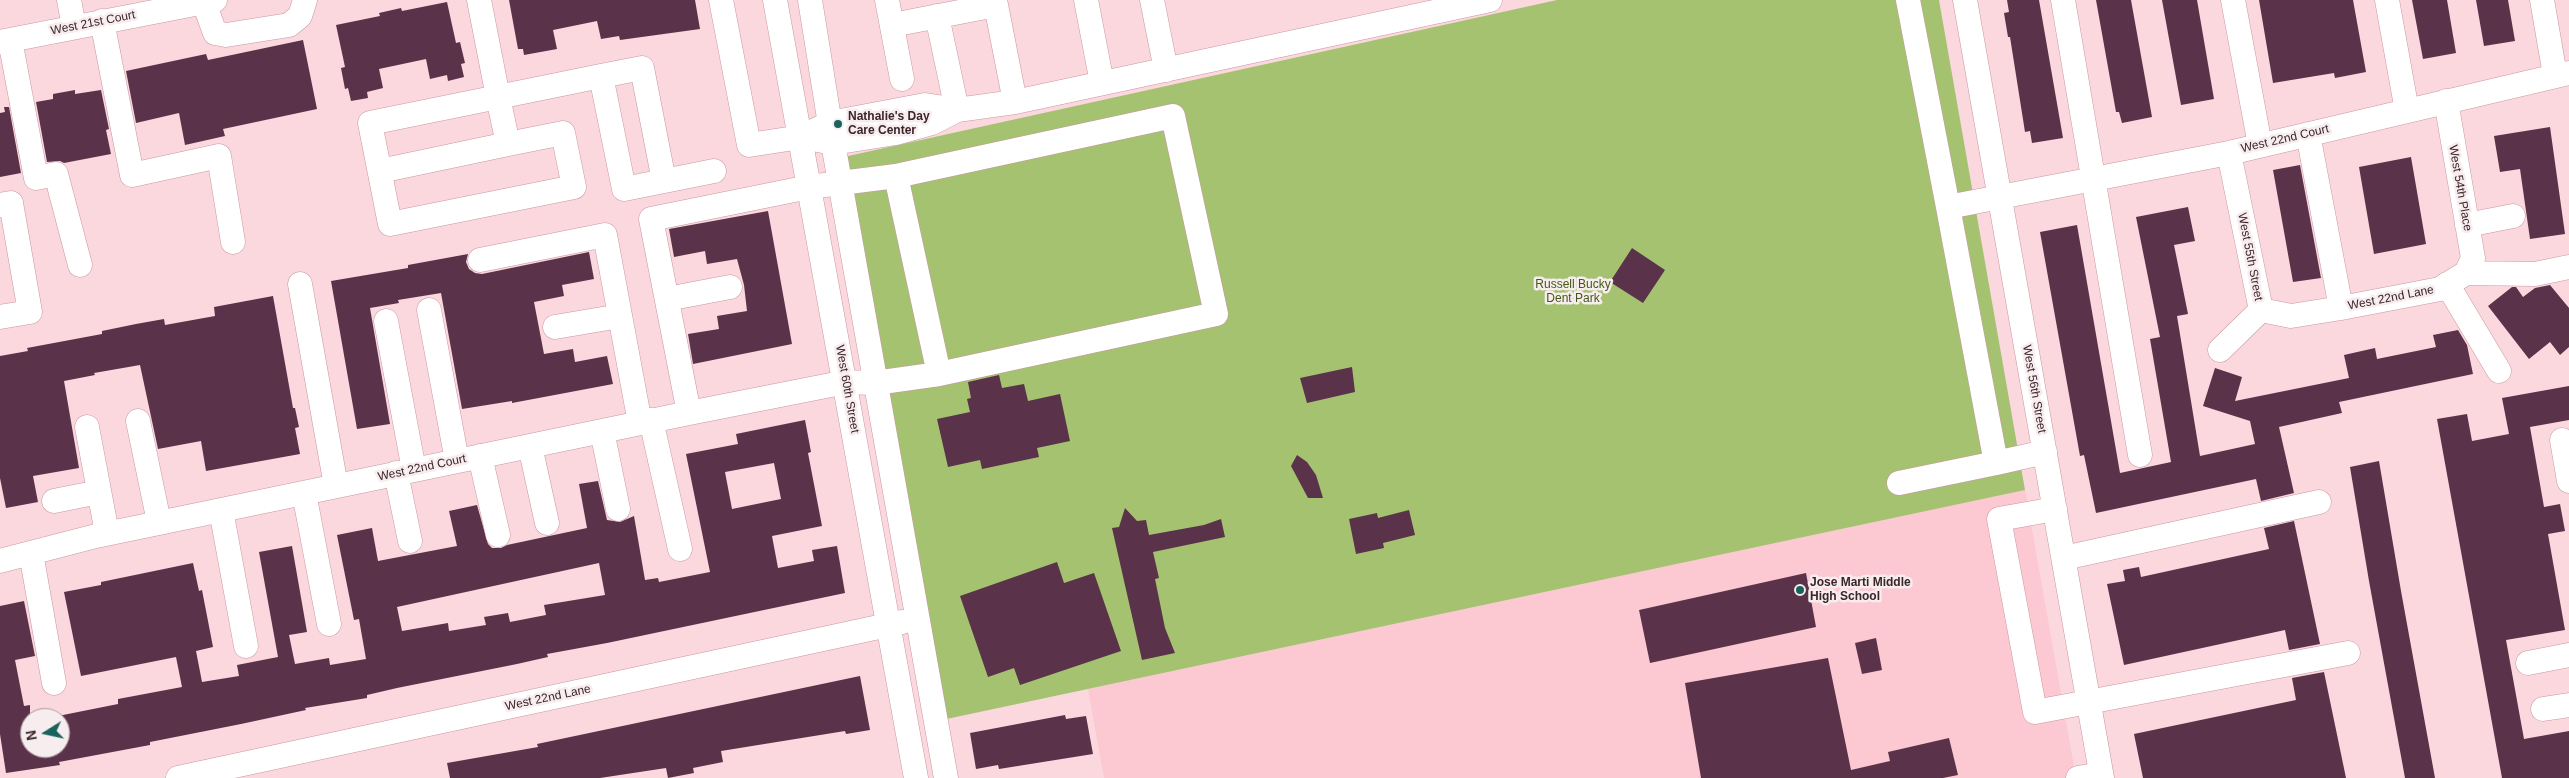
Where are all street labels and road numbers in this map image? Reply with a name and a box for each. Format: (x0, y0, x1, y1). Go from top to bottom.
street label: West 21st Court (50, 8, 136, 38)
street label: West 22nd Court (2240, 122, 2330, 156)
street label: West 54th Place (2445, 144, 2475, 232)
street label: West 55th Street (2234, 212, 2266, 302)
street label: West 22nd Lane (2347, 283, 2435, 313)
street label: West 60th Street (832, 344, 862, 434)
street label: West 56th Street (2019, 344, 2049, 434)
street label: West 22nd Court (377, 452, 467, 484)
street label: West 22nd Lane (504, 682, 592, 714)

